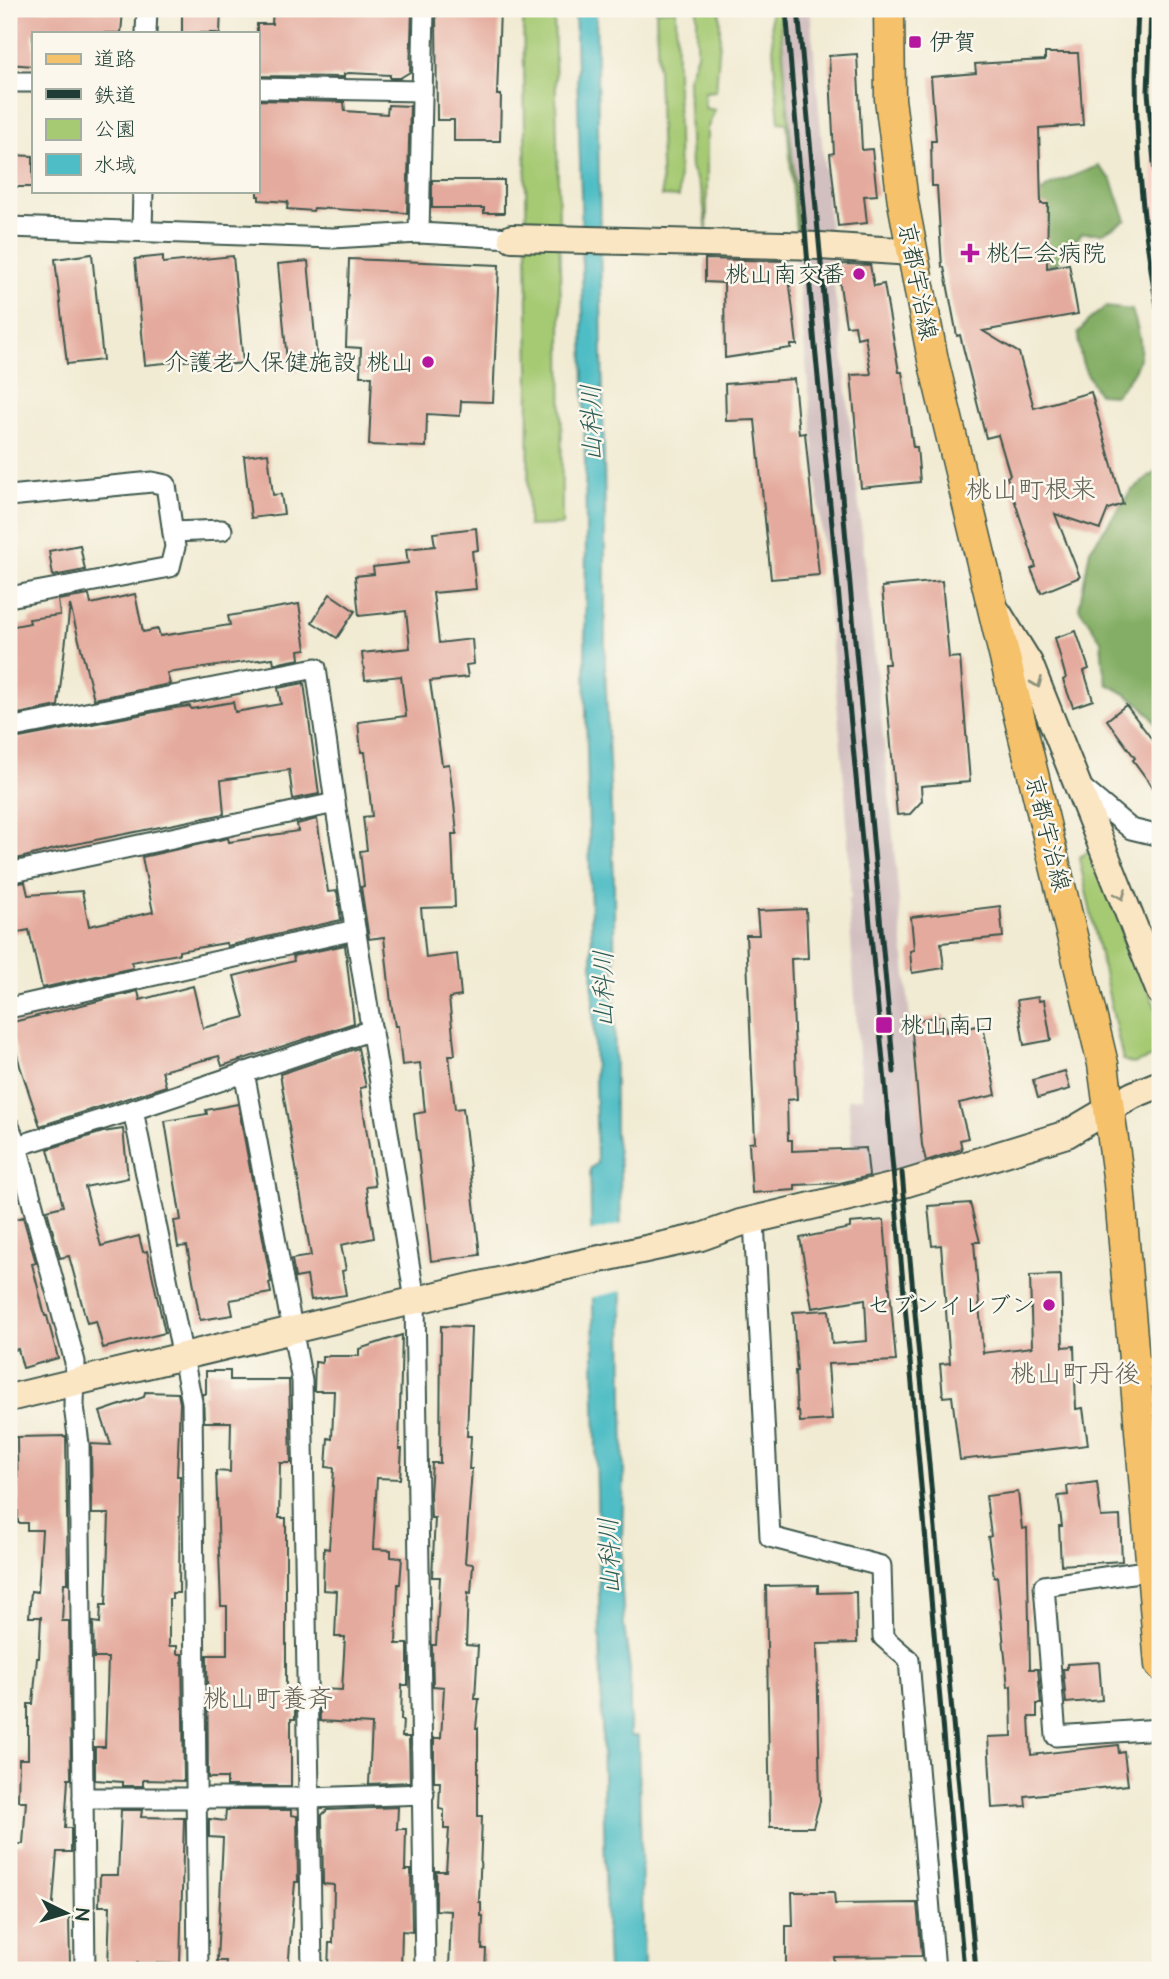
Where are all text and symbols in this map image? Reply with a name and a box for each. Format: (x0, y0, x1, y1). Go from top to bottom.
place label: 伊賀 (929, 26, 977, 60)
legend (32, 32, 259, 192)
marker: 伊賀 (907, 34, 923, 50)
text: 道路 (94, 45, 136, 74)
text: 鉄道 (94, 81, 136, 110)
text: 公園 (94, 115, 136, 144)
text: 水域 (94, 151, 136, 180)
street label: 京都宇治線 (889, 219, 945, 343)
place label: 桃仁会病院 (986, 237, 1106, 271)
marker: 桃仁会病院 (960, 243, 980, 263)
place label: 桃山南交番 (725, 258, 845, 292)
marker: 桃山南交番 (851, 266, 867, 282)
place label: 介護老人保健施設 桃山 (164, 346, 414, 380)
marker: 介護老人保健施設 桃山 (420, 354, 436, 370)
water label: 山科川 (573, 384, 611, 462)
district label: 桃山町根来 (966, 472, 1096, 508)
one-way arrow (1029, 677, 1043, 689)
street label: 京都宇治線 (1016, 771, 1078, 896)
one-way arrow (1113, 888, 1127, 900)
water label: 山科川 (586, 950, 622, 1028)
place label: 桃山南口 (900, 1009, 996, 1043)
marker: 桃山南口 (874, 1015, 894, 1035)
place label: セブンイレブン (867, 1289, 1035, 1323)
marker: セブンイレブン (1041, 1297, 1057, 1313)
district label: 桃山町丹後 (1010, 1356, 1140, 1392)
water label: 山科川 (591, 1516, 629, 1596)
district label: 桃山町養斉 (203, 1681, 333, 1717)
north arrow (32, 1878, 102, 1948)
text: N (67, 1907, 95, 1922)

